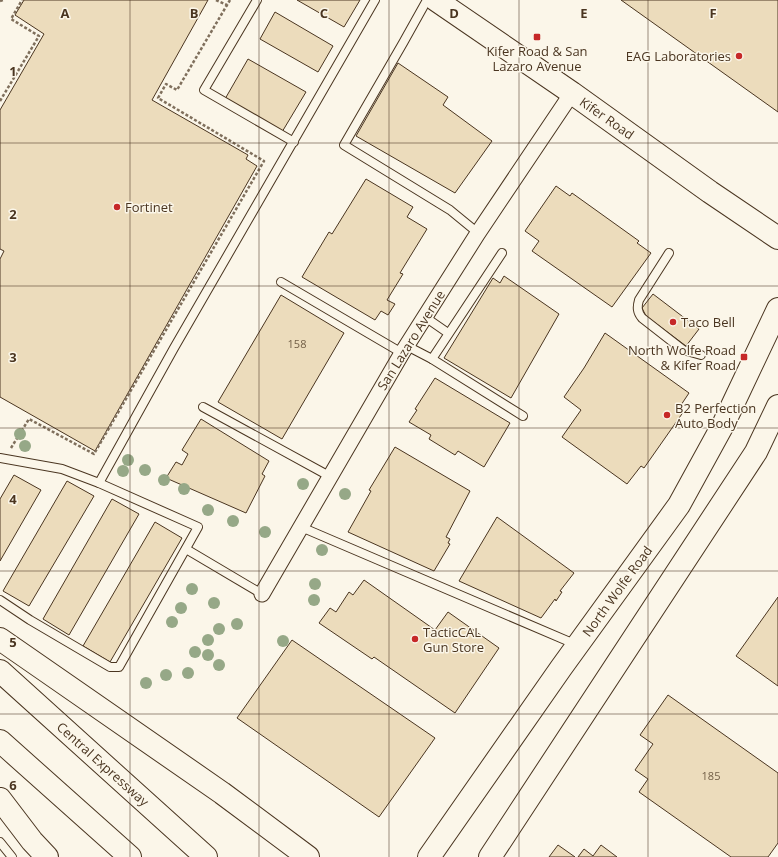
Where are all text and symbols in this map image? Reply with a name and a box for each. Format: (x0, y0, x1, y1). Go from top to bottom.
text: A (61, 4, 70, 22)
text: B (190, 4, 199, 22)
text: C (320, 4, 328, 22)
text: D (449, 4, 459, 22)
text: E (580, 4, 588, 22)
text: F (709, 4, 717, 22)
marker: Kifer Road & San Lazaro Avenue (532, 32, 542, 42)
place label: Kifer Road & San Lazaro Avenue (486, 42, 588, 75)
place label: EAG Laboratories (626, 47, 731, 65)
marker: EAG Laboratories (734, 51, 744, 61)
text: 1 (9, 62, 17, 80)
street label: Kifer Road (576, 93, 638, 143)
place label: Fortinet (125, 198, 173, 216)
marker: Fortinet (112, 202, 122, 212)
text: 2 (9, 205, 17, 223)
street label: San Lazaro Avenue (373, 287, 449, 393)
place label: Taco Bell (681, 313, 735, 331)
marker: Taco Bell (668, 317, 678, 327)
house number: 158 (288, 336, 306, 351)
place label: North Wolfe Road & Kifer Road (628, 341, 736, 374)
text: 3 (9, 348, 17, 366)
marker: North Wolfe Road & Kifer Road (739, 352, 749, 362)
place label: B2 Perfection Auto Body (675, 399, 756, 432)
marker: B2 Perfection Auto Body (662, 410, 672, 420)
text: 4 (9, 490, 17, 508)
street label: North Wolfe Road (578, 542, 656, 640)
place label: TacticCAL Gun Store (423, 623, 484, 656)
text: 5 (9, 633, 17, 651)
marker: TacticCAL Gun Store (410, 634, 420, 644)
street label: Central Expressway (53, 718, 153, 811)
house number: 185 (702, 768, 720, 783)
text: 6 (9, 776, 17, 794)

